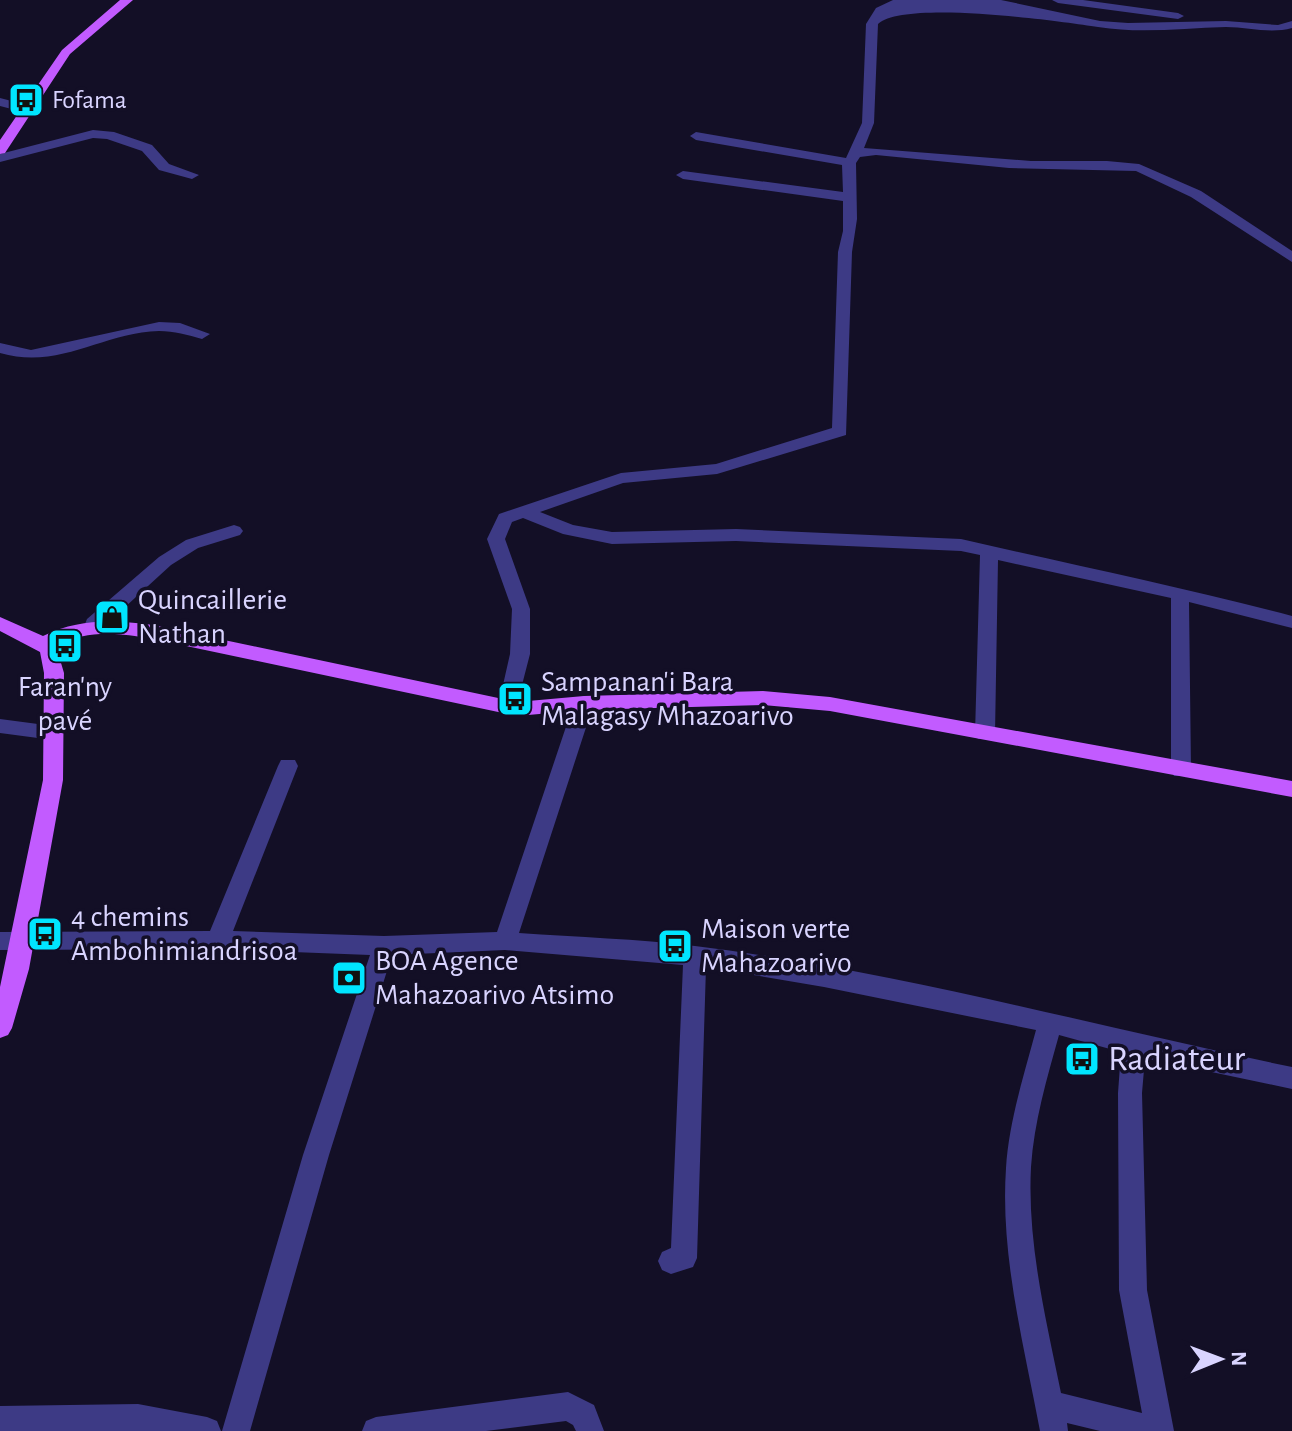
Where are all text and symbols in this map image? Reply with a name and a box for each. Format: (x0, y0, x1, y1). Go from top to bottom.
bus stop icon: Fofama (7, 81, 45, 119)
place label: Fofama (52, 87, 127, 113)
place label: Quincaillerie Nathan (138, 585, 287, 649)
shop icon: Quincaillerie Nathan (93, 598, 131, 636)
bus stop icon: Faran'ny pavé (46, 627, 84, 665)
place label: Sampanan'i Bara Malagasy Mhazoarivo (541, 667, 794, 731)
place label: Faran'ny pavé (18, 672, 112, 736)
bus stop icon: Sampanan'i Bara Malagasy Mhazoarivo (496, 680, 534, 718)
place label: 4 chemins Ambohimiandrisoa (71, 902, 298, 966)
place label: Maison verte Mahazoarivo (701, 914, 852, 978)
bus stop icon: 4 chemins Ambohimiandrisoa (26, 915, 64, 953)
bus stop icon: Maison verte Mahazoarivo (656, 927, 694, 965)
place label: BOA Agence Mahazoarivo Atsimo (375, 946, 614, 1010)
bank icon: BOA Agence Mahazoarivo Atsimo (330, 959, 368, 997)
bus stop icon: Radiateur (1063, 1040, 1101, 1078)
place label: Radiateur (1108, 1041, 1245, 1077)
north arrow (1180, 1319, 1260, 1399)
text: N (1228, 1351, 1250, 1367)

